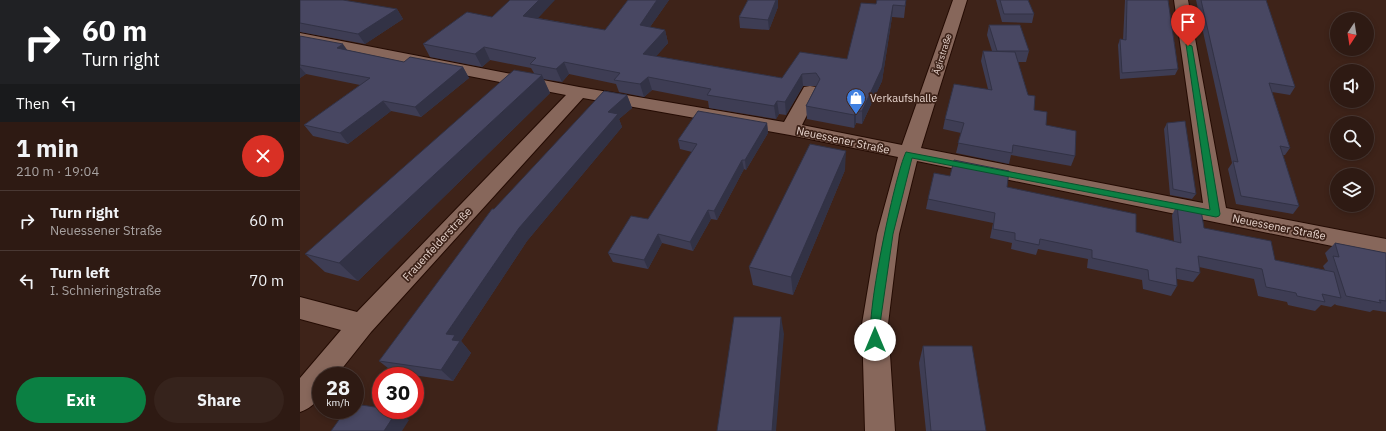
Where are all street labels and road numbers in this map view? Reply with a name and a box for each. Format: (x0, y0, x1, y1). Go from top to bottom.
street label: Ägirstraße (930, 32, 954, 76)
street label: Neuessener Straße (795, 123, 891, 157)
street label: Frauenfelderstraße (399, 204, 475, 284)
street label: Neuessener Straße (1231, 211, 1327, 243)

